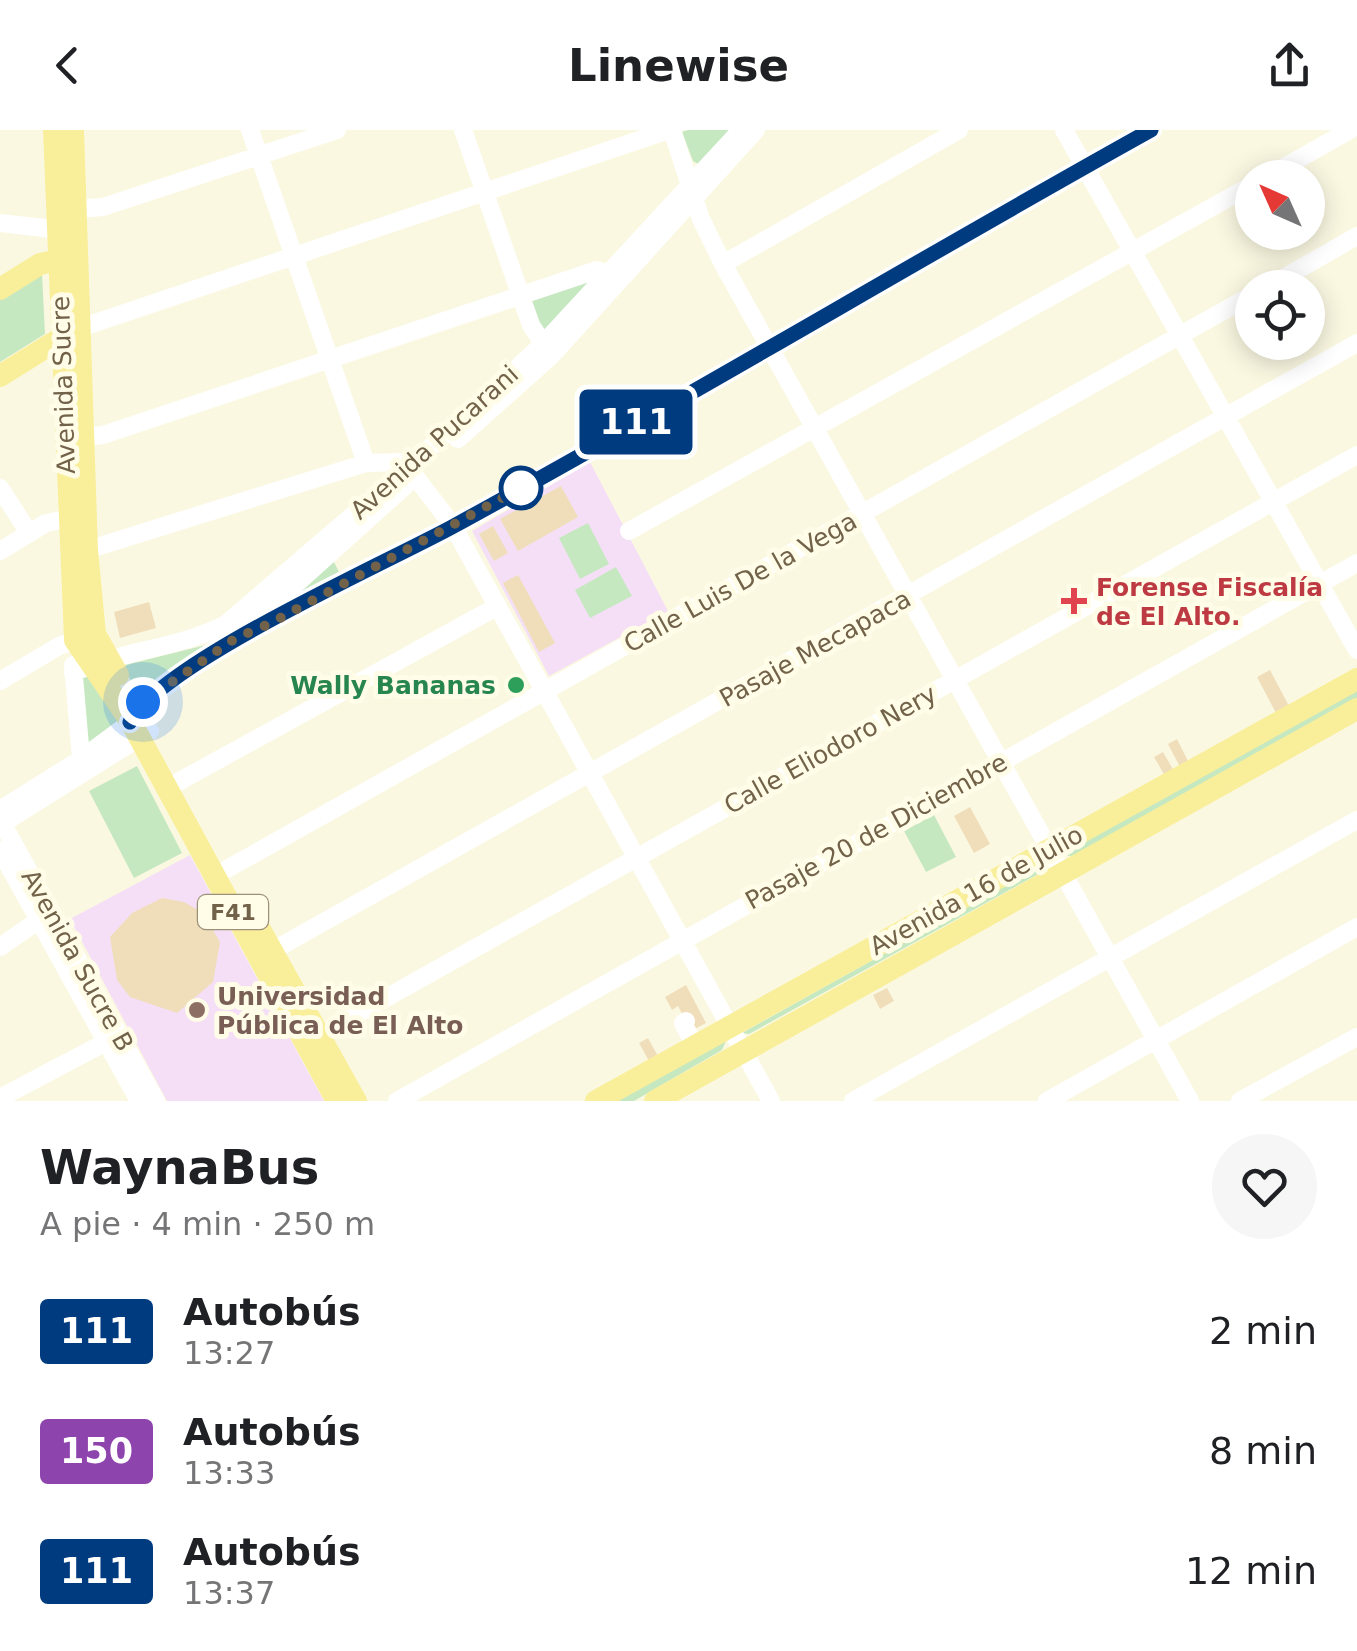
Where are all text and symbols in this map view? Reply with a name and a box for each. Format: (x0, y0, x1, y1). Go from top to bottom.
icon: back (40, 38, 95, 93)
icon: share (1262, 38, 1317, 93)
text: Linewise (568, 39, 789, 92)
north arrow (1235, 160, 1325, 250)
map controls (1235, 160, 1325, 360)
button: locate (1235, 270, 1325, 360)
street label: Avenida Sucre (46, 295, 81, 475)
street label: Avenida Pucarani (344, 359, 524, 525)
line badge: 111 (578, 390, 694, 454)
text: 111 (599, 402, 673, 442)
unlabelled marker (500, 467, 542, 509)
street label: Calle Luis De la Vega (619, 506, 862, 659)
place label: Forense Fiscalía de El Alto. (1096, 573, 1323, 631)
street label: Pasaje Mecapaca (715, 584, 916, 713)
marker: Forense Fiscalía de El Alto. (1061, 588, 1087, 614)
place label: Wally Bananas (290, 671, 496, 700)
marker: Wally Bananas (505, 674, 527, 696)
your location (118, 677, 168, 727)
street label: Calle Eliodoro Nery (719, 679, 942, 820)
street label: Pasaje 20 de Diciembre (740, 747, 1012, 915)
street label: Avenida 16 de Julio (865, 820, 1088, 961)
street label: Avenida Sucre B (16, 864, 140, 1056)
road number: F41 (198, 895, 268, 929)
place label: Universidad Pública de El Alto (217, 982, 464, 1040)
marker: Universidad Pública de El Alto (186, 999, 208, 1021)
button: heart (1212, 1134, 1317, 1239)
text: WaynaBus (40, 1139, 319, 1195)
text: A pie · 4 min · 250 m (40, 1205, 375, 1243)
text: Autobús (183, 1290, 361, 1334)
text: 2 min (1209, 1309, 1317, 1353)
text: 111 (60, 1311, 133, 1351)
text: 13:27 (183, 1334, 275, 1372)
text: Autobús (183, 1410, 361, 1454)
text: 8 min (1209, 1429, 1317, 1473)
text: 150 (60, 1431, 133, 1471)
text: 13:33 (183, 1454, 275, 1492)
text: Autobús (183, 1530, 361, 1574)
text: 12 min (1185, 1549, 1317, 1593)
text: 111 (60, 1551, 133, 1591)
text: 13:37 (183, 1574, 275, 1612)

